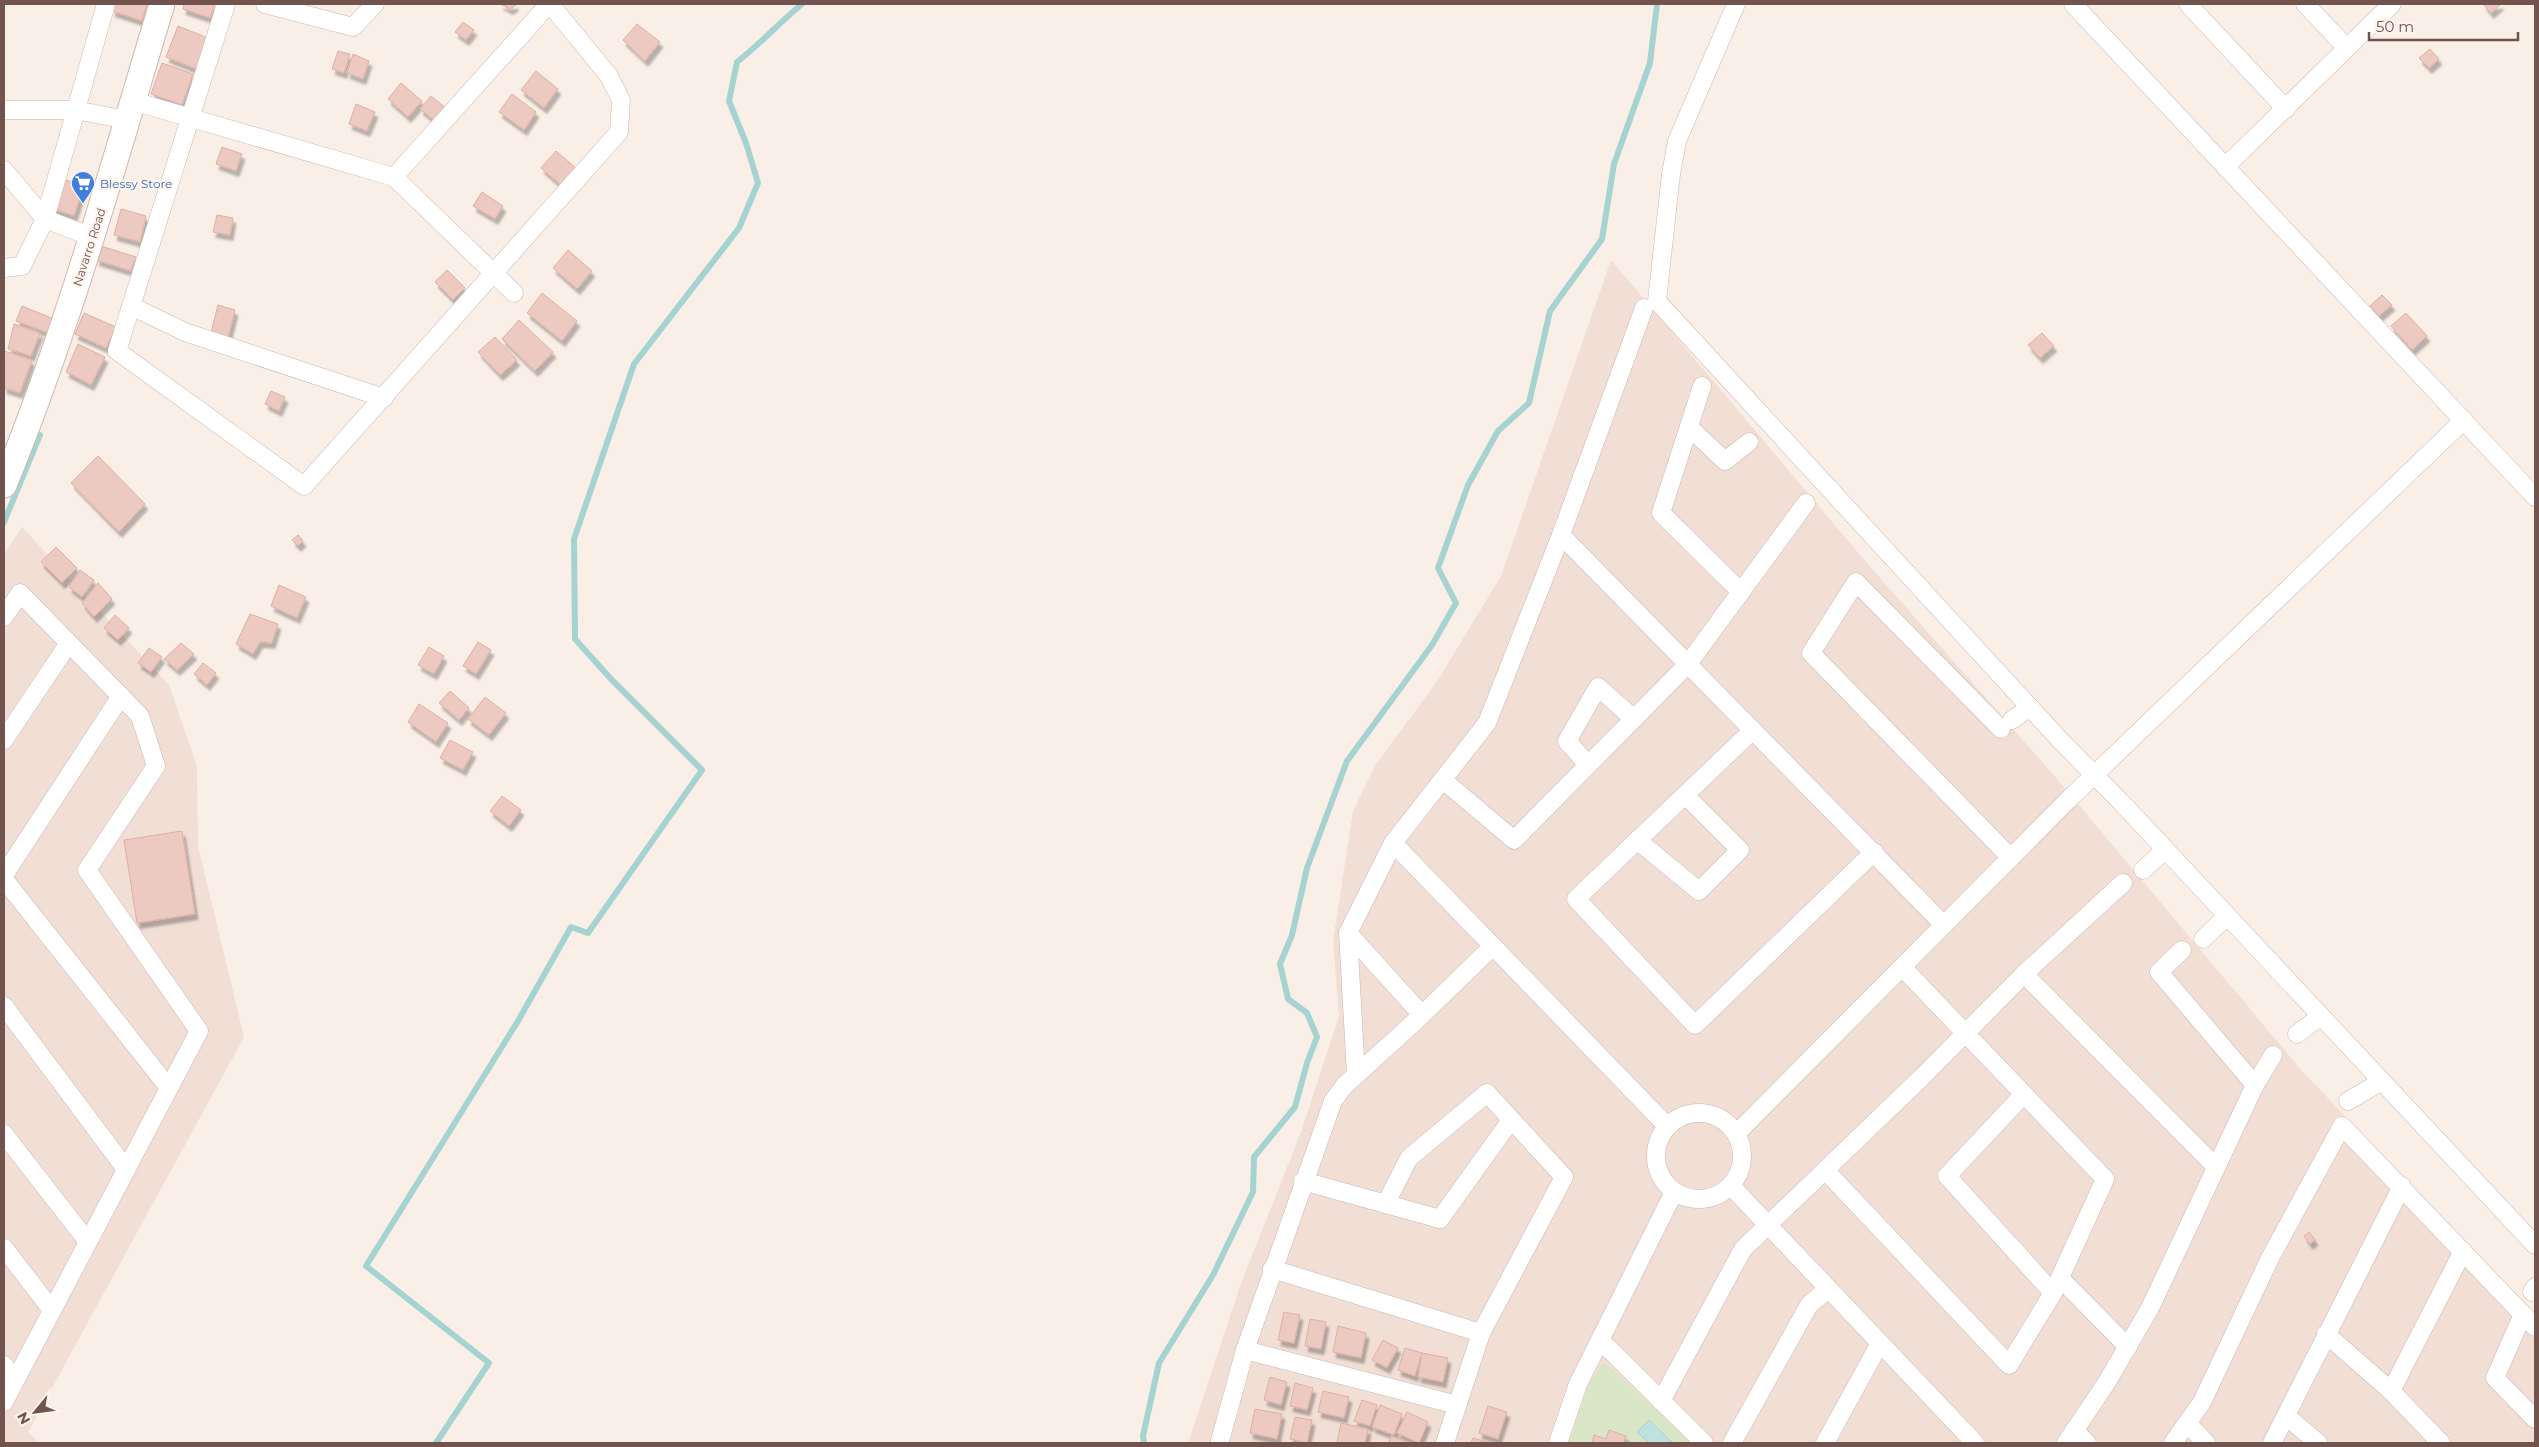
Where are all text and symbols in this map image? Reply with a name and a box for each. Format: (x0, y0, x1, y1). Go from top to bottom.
scale bar (2369, 10, 2518, 42)
text: 50 m (2376, 17, 2414, 36)
supermarket icon: Blessy Store (70, 170, 96, 204)
place label: Blessy Store (100, 176, 172, 191)
street label: Navarro Road (69, 206, 109, 288)
north arrow (10, 1387, 60, 1437)
text: N (13, 1409, 34, 1428)

